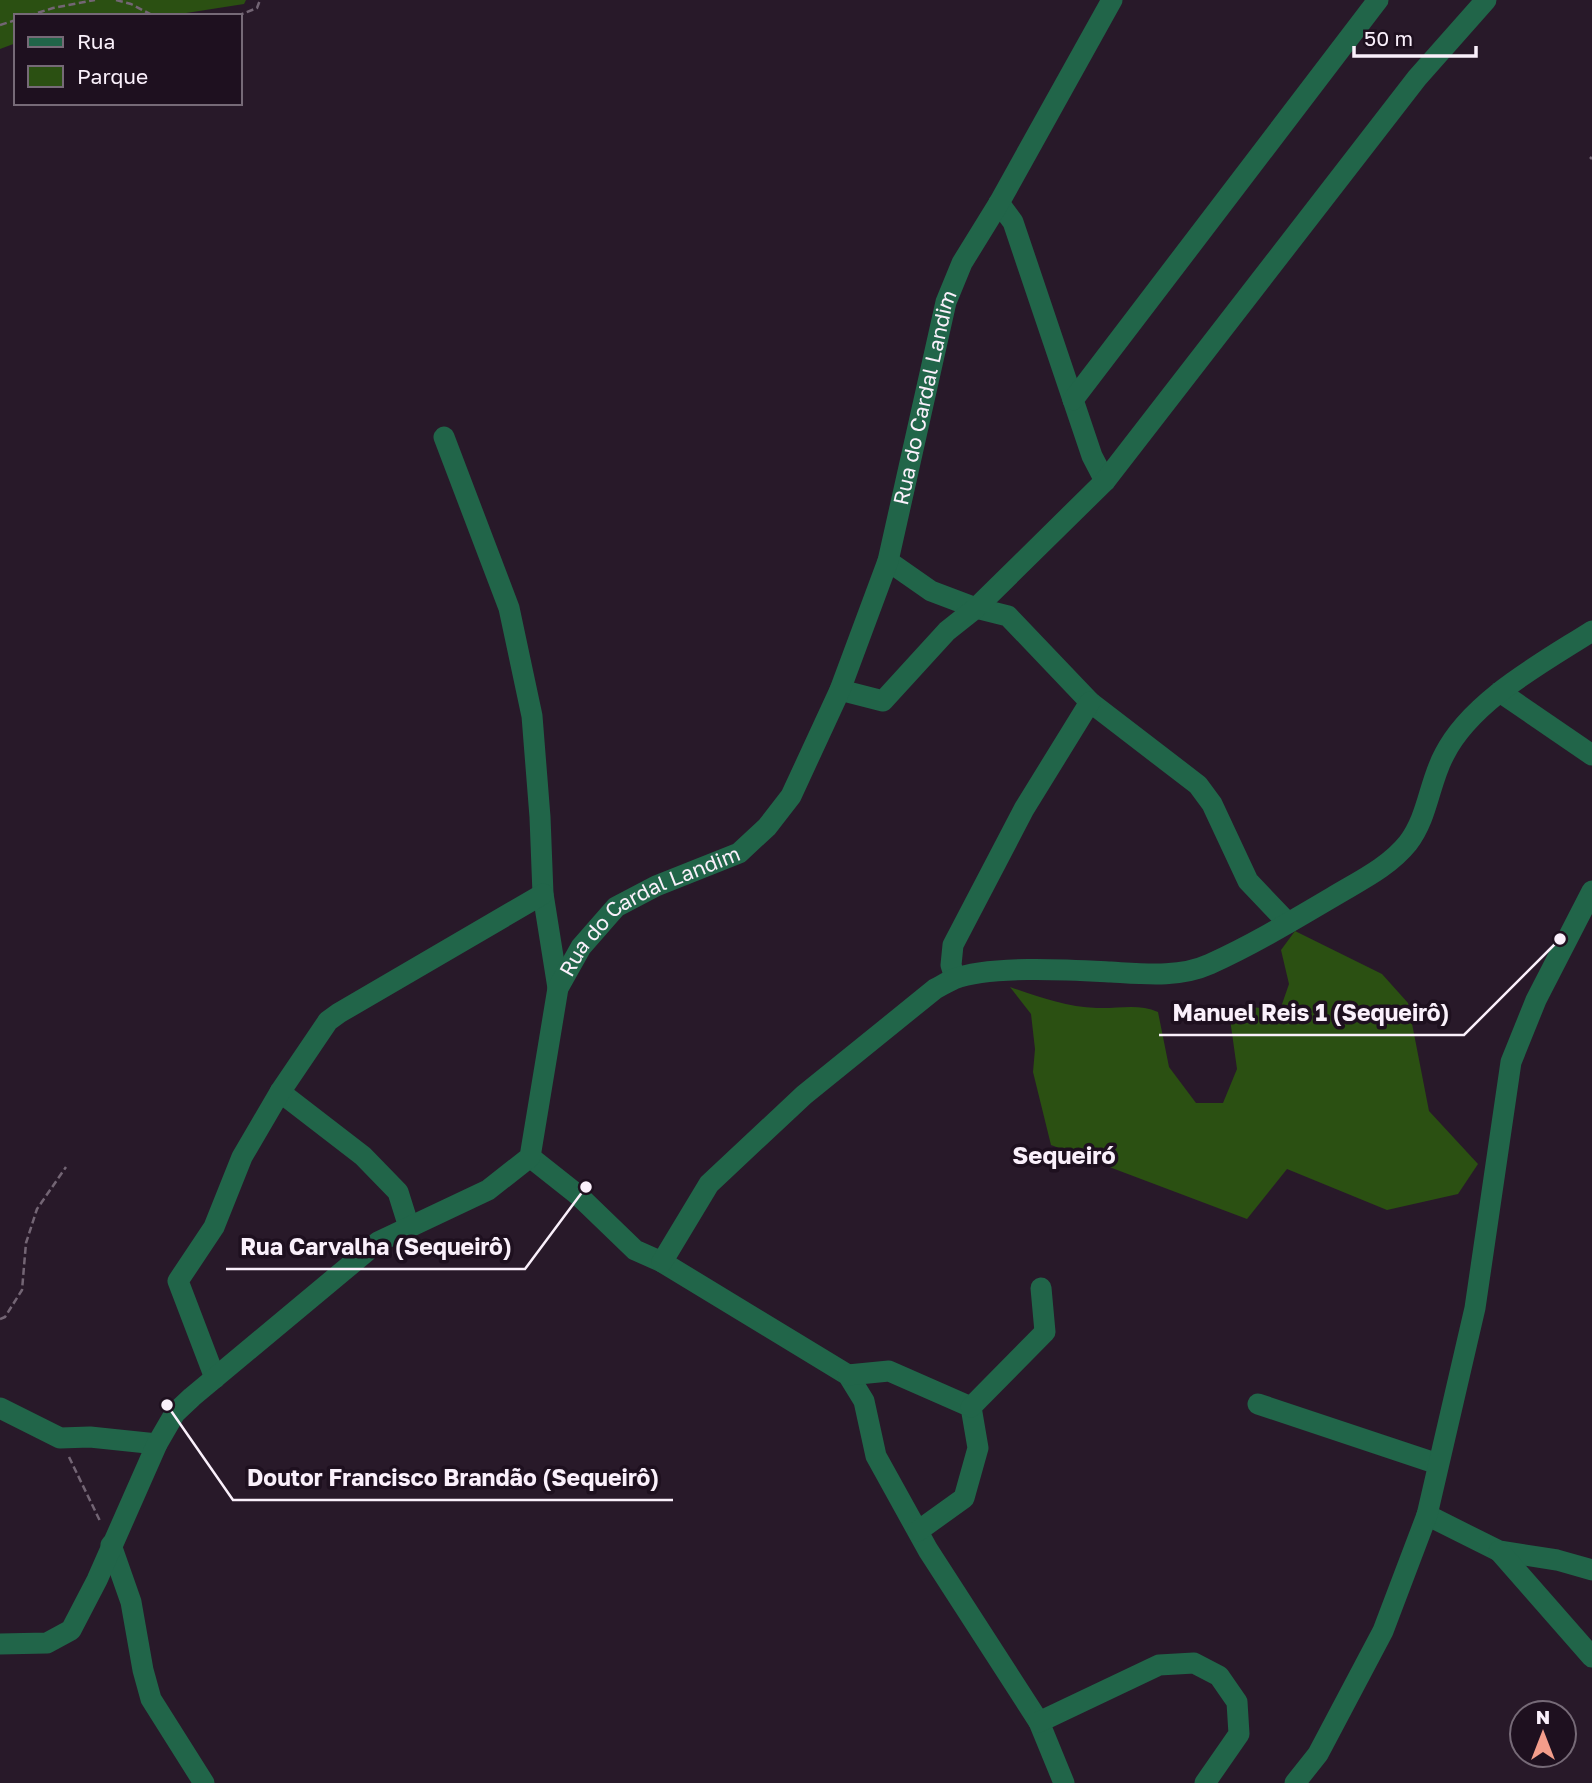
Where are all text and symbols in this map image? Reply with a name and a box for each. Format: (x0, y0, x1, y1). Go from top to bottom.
legend (14, 14, 242, 105)
scale bar (1354, 14, 1476, 58)
text: 50 m (1364, 25, 1413, 51)
text: Rua (77, 28, 115, 54)
text: Parque (77, 63, 148, 89)
street label: Rua do Cardal Landim (887, 286, 962, 507)
street label: Rua do Cardal Landim (553, 840, 744, 981)
callout: Manuel Reis 1 (Sequeirô) (1159, 991, 1464, 1035)
text: Manuel Reis 1 (Sequeirô) (1173, 998, 1449, 1026)
district label: Sequeiró (1012, 1140, 1116, 1169)
callout: Rua Carvalha (Sequeirô) (226, 1225, 525, 1269)
text: Rua Carvalha (Sequeirô) (240, 1232, 512, 1260)
callout: Doutor Francisco Brandão (Sequeirô) (233, 1456, 673, 1500)
text: Doutor Francisco Brandão (Sequeirô) (247, 1463, 659, 1491)
north arrow (1508, 1699, 1578, 1769)
text: N (1536, 1705, 1550, 1728)

